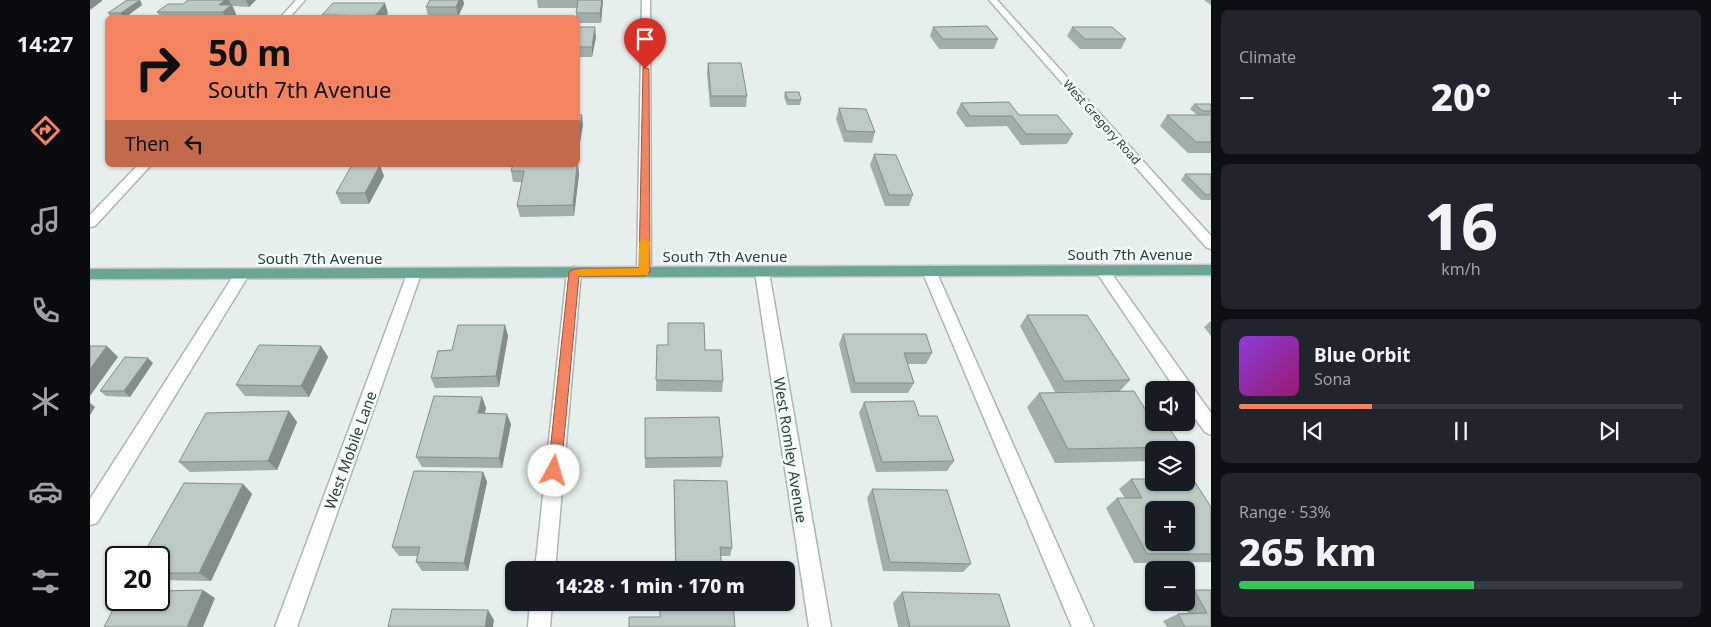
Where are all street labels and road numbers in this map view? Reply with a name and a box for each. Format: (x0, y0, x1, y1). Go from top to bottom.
street label: West Gregory Road (1059, 76, 1145, 168)
street label: South 7th Avenue (1068, 244, 1193, 264)
street label: South 7th Avenue (663, 246, 788, 266)
street label: South 7th Avenue (258, 248, 383, 268)
street label: West Romley Avenue (770, 376, 812, 524)
street label: West Mobile Lane (319, 388, 381, 512)

